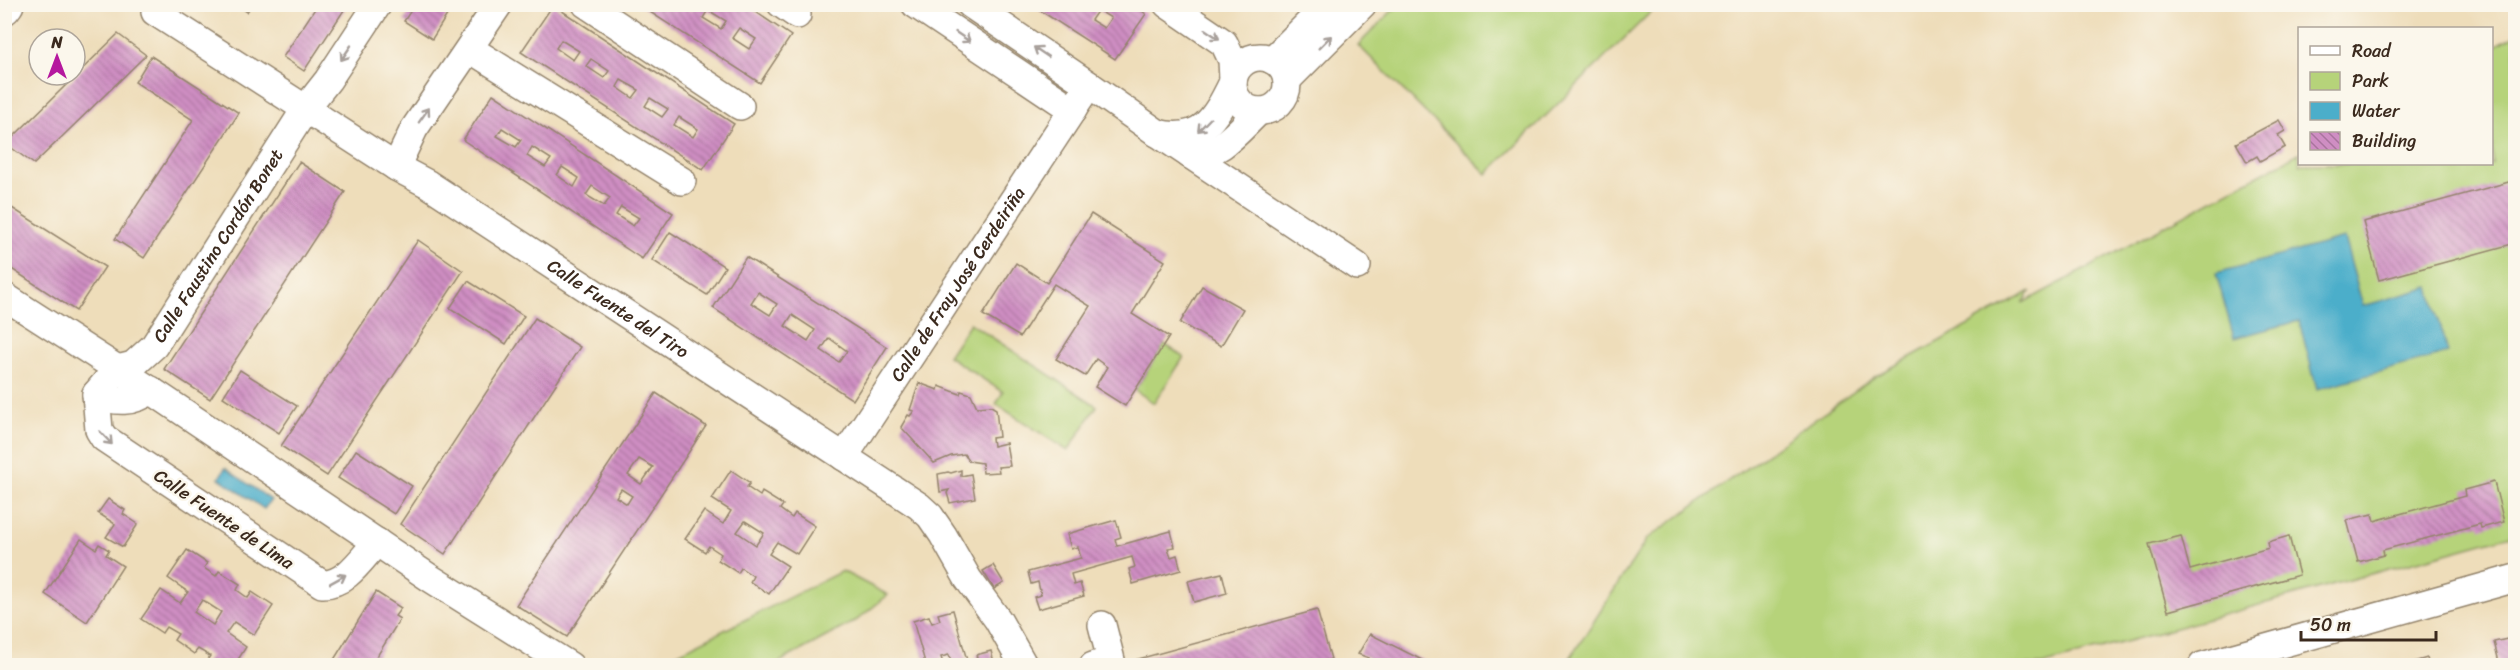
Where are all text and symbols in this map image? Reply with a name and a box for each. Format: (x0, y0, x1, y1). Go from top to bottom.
north arrow (27, 27, 87, 87)
legend (2298, 27, 2493, 165)
text: N (50, 28, 63, 57)
one-way arrow (1204, 28, 1220, 40)
one-way arrow (955, 31, 971, 43)
one-way arrow (1317, 35, 1332, 50)
text: Road (2352, 35, 2392, 67)
one-way arrow (340, 44, 352, 61)
one-way arrow (1033, 46, 1050, 58)
text: Park (2352, 65, 2389, 97)
text: Water (2352, 95, 2401, 127)
one-way arrow (418, 108, 430, 124)
one-way arrow (1197, 117, 1212, 132)
text: Building (2352, 125, 2416, 157)
street label: Calle Faustino Cordón Bonet (144, 142, 292, 349)
street label: Calle de Fray José Cerdeiriña (882, 180, 1034, 388)
street label: Calle Fuente del Tiro (540, 250, 696, 367)
one-way arrow (99, 430, 113, 445)
street label: Calle Fuente de Lima (147, 460, 302, 579)
one-way arrow (329, 573, 346, 585)
scale bar (2301, 604, 2436, 642)
text: 50 m (2310, 609, 2351, 641)

